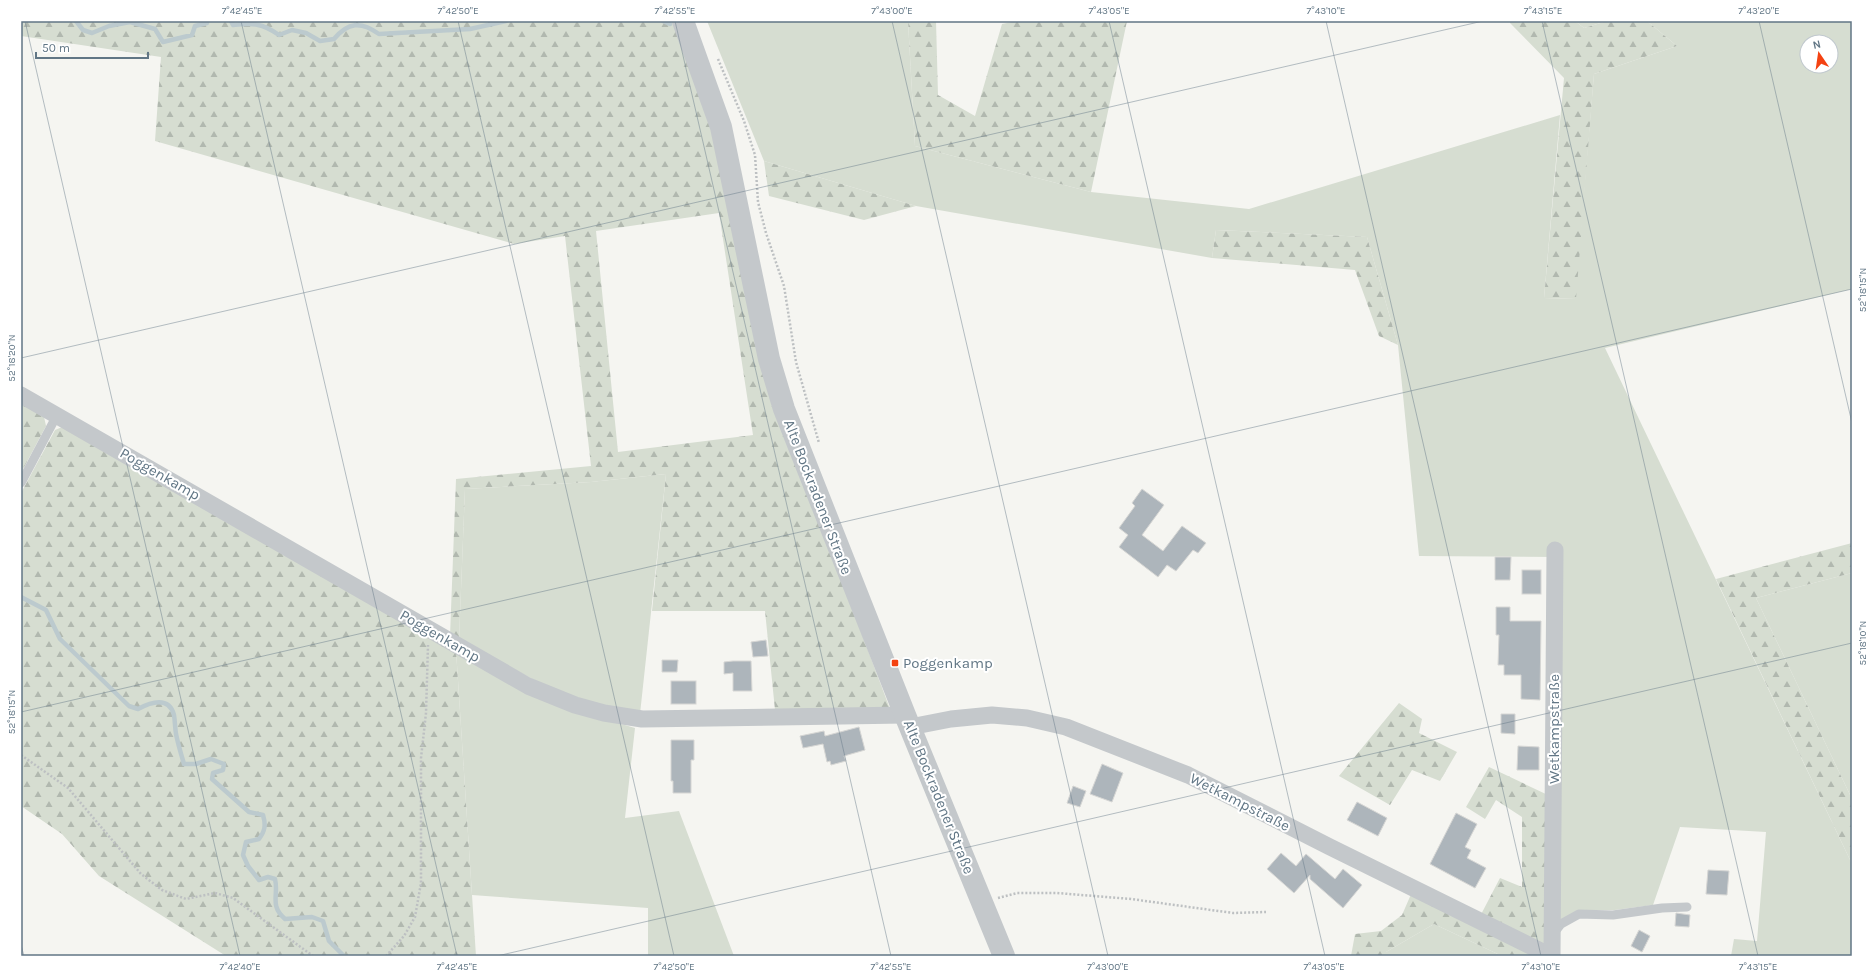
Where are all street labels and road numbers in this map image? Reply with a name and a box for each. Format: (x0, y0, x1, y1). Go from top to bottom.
street label: Alte Bockradener Straße (780, 417, 856, 577)
street label: Poggenkamp (117, 444, 203, 504)
street label: Poggenkamp (397, 606, 483, 666)
street label: Wetkampstraße (1545, 674, 1563, 784)
street label: Alte Bockradener Straße (900, 717, 978, 877)
street label: Wetkampstraße (1187, 769, 1293, 835)

